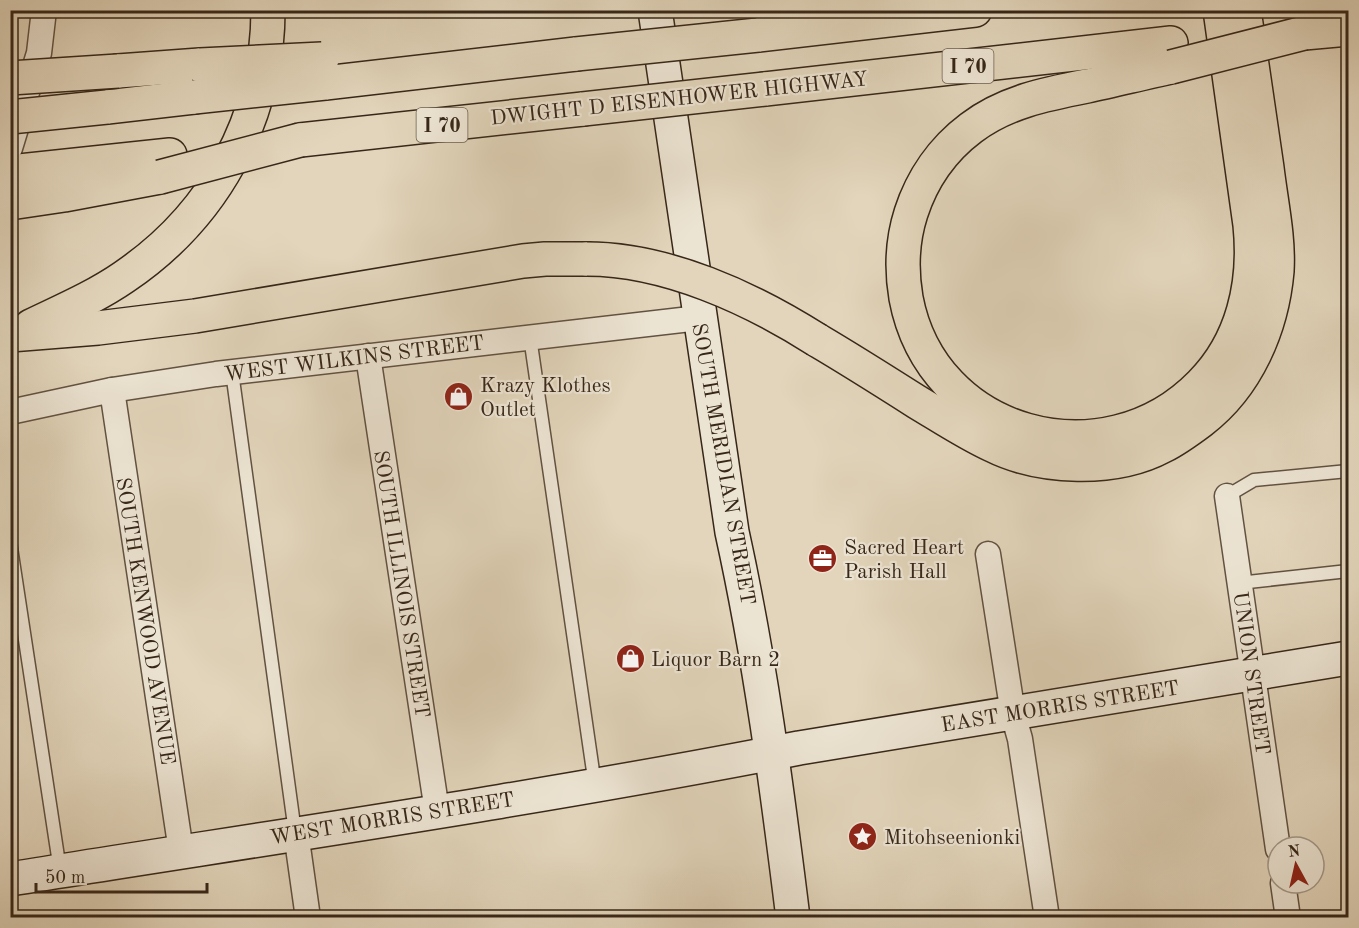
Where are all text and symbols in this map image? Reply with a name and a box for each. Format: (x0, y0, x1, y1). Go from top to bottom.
road number: I 70 (942, 49, 994, 83)
street label: DWIGHT D EISENHOWER HIGHWAY (489, 69, 869, 130)
road number: I 70 (416, 108, 468, 142)
street label: SOUTH MERIDIAN STREET (687, 322, 758, 607)
street label: WEST WILKINS STREET (223, 333, 485, 386)
place label: Krazy Klothes Outlet (480, 376, 611, 421)
shop icon: Krazy Klothes Outlet (443, 381, 475, 413)
street label: SOUTH ILLINOIS STREET (369, 449, 432, 720)
street label: SOUTH KENWOOD AVENUE (111, 476, 178, 766)
place label: Sacred Heart Parish Hall (844, 538, 964, 583)
office icon: Sacred Heart Parish Hall (807, 543, 839, 575)
street label: UNION STREET (1229, 590, 1272, 756)
shop icon: Liquor Barn 2 (614, 643, 646, 675)
place label: Liquor Barn 2 (651, 650, 780, 671)
street label: EAST MORRIS STREET (940, 678, 1181, 737)
street label: WEST MORRIS STREET (268, 790, 516, 849)
place icon: Mitohseenionki (847, 821, 879, 853)
place label: Mitohseenionki (884, 828, 1020, 849)
north arrow (1266, 835, 1326, 895)
text: N (1287, 843, 1302, 861)
scale bar (36, 856, 207, 894)
text: 50 m (45, 869, 85, 887)

